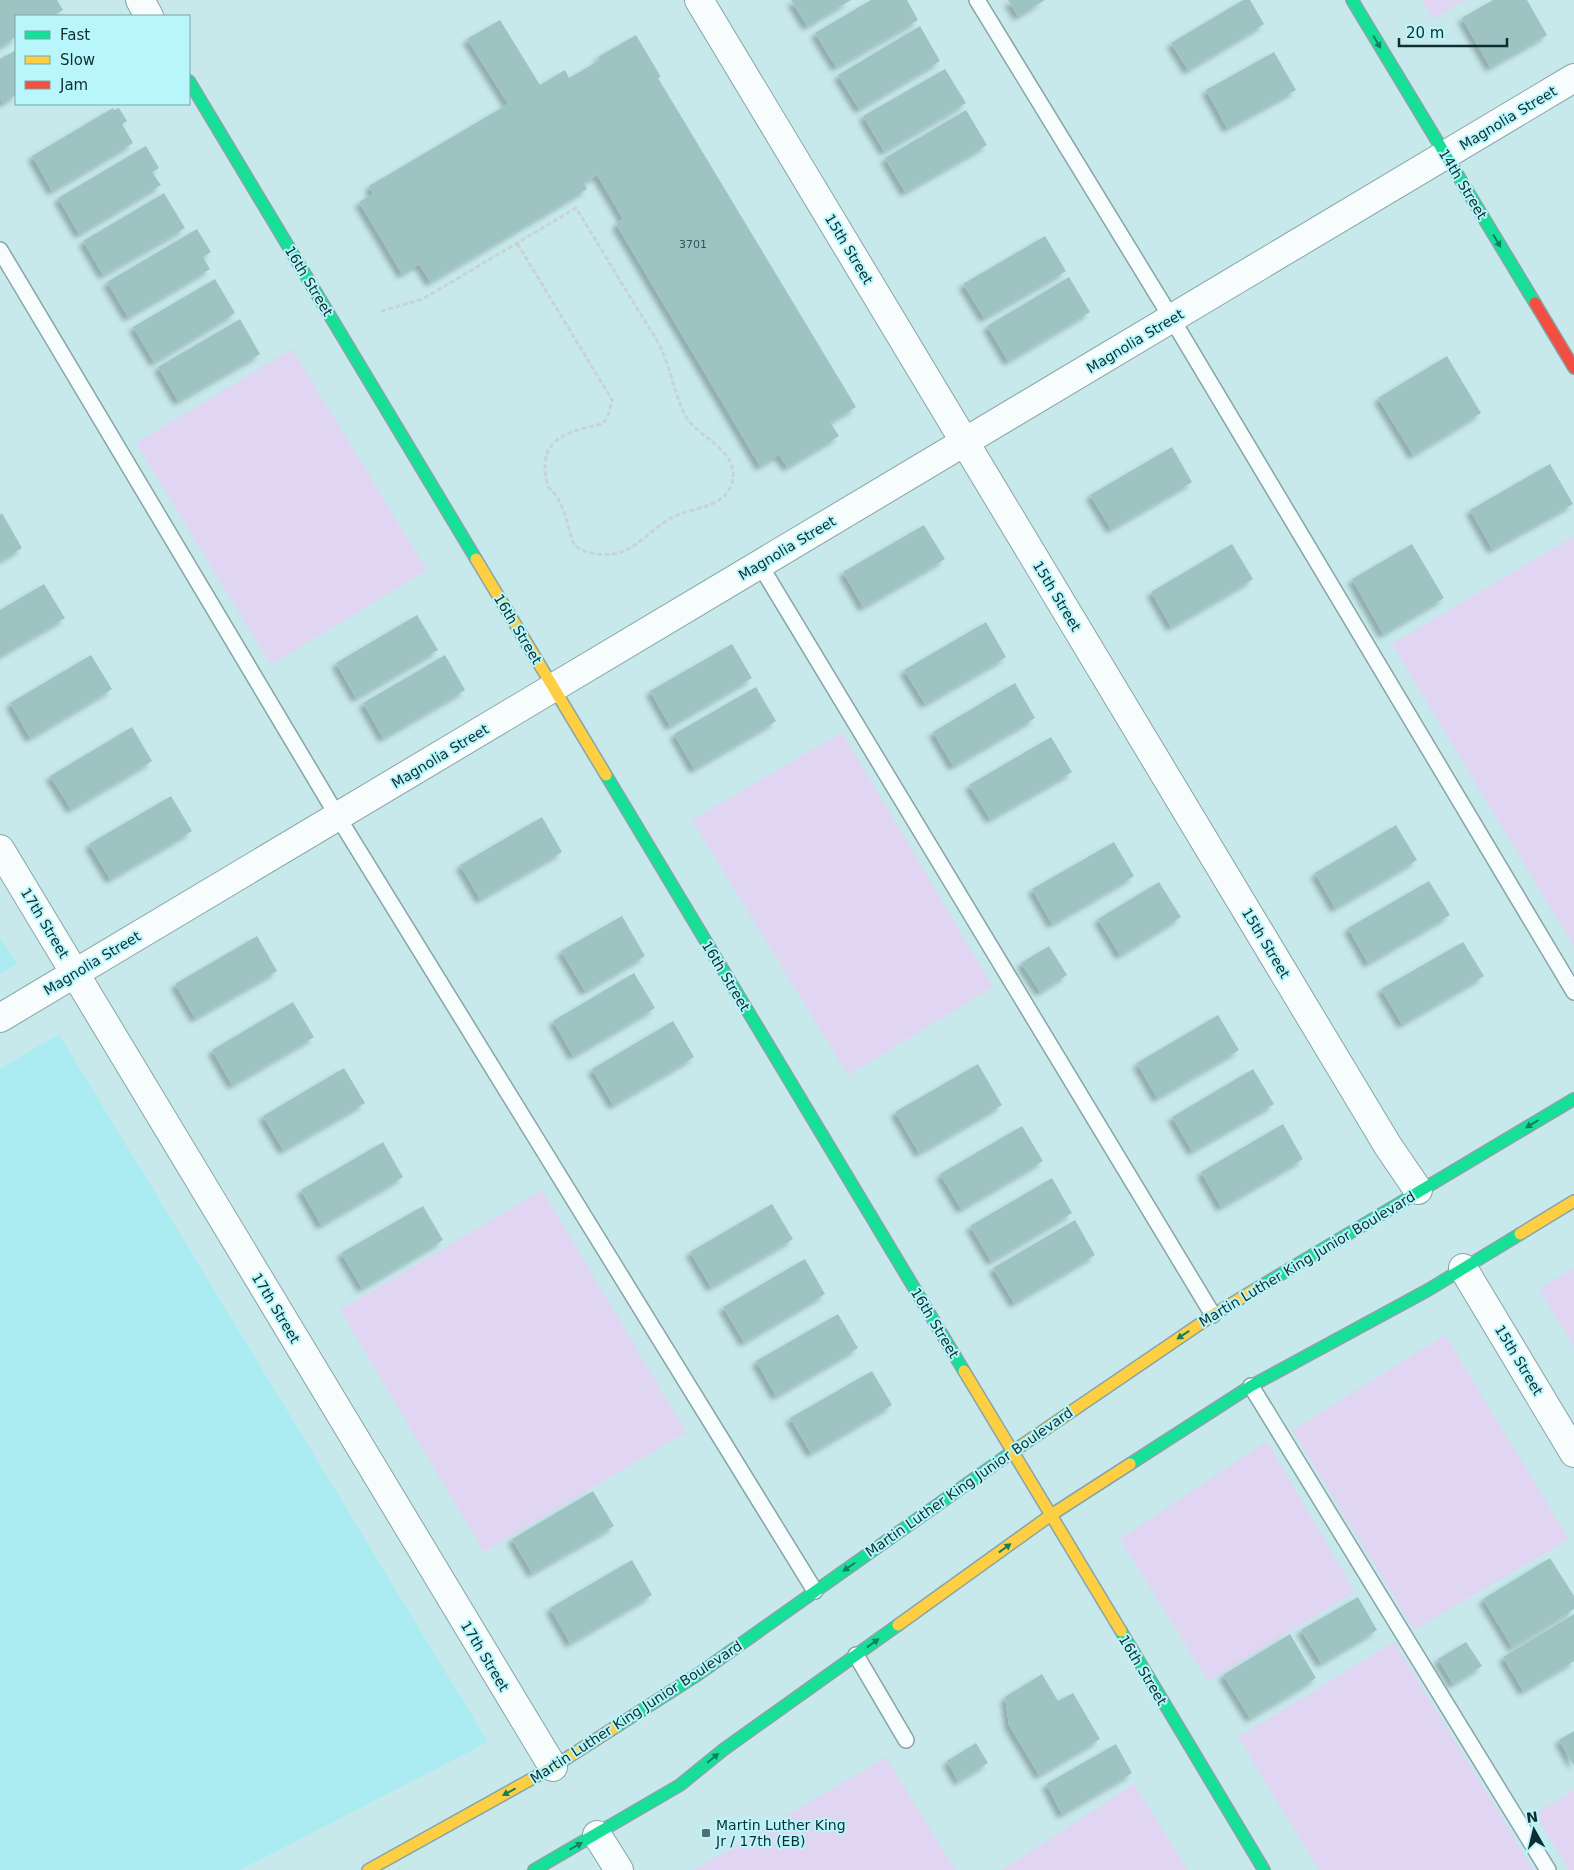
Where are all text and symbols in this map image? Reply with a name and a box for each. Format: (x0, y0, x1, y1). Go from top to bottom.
legend (15, 15, 190, 105)
scale bar (1399, 15, 1506, 47)
text: 20 m (1406, 24, 1444, 42)
text: Fast (60, 26, 90, 44)
one-way arrow (1373, 35, 1382, 48)
text: Slow (60, 51, 95, 69)
text: Jam (59, 76, 88, 94)
street label: Magnolia Street (1457, 82, 1560, 153)
street label: 14th Street (1436, 146, 1491, 222)
street label: 15th Street (822, 211, 877, 287)
one-way arrow (1493, 234, 1502, 247)
house number: 3701 (679, 238, 707, 251)
street label: 16th Street (282, 243, 337, 319)
street label: Magnolia Street (1084, 305, 1187, 376)
street label: Magnolia Street (736, 512, 839, 583)
street label: 15th Street (1030, 558, 1085, 634)
street label: 16th Street (491, 591, 546, 667)
street label: Magnolia Street (389, 720, 492, 791)
street label: 17th Street (18, 885, 73, 961)
street label: 15th Street (1239, 905, 1294, 981)
street label: Magnolia Street (41, 927, 144, 998)
street label: 16th Street (699, 938, 754, 1014)
one-way arrow (1526, 1119, 1539, 1128)
street label: Martin Luther King Junior Boulevard (1196, 1188, 1418, 1330)
street label: 17th Street (249, 1270, 304, 1346)
street label: 16th Street (908, 1285, 963, 1361)
street label: 15th Street (1492, 1322, 1547, 1398)
one-way arrow (1177, 1330, 1190, 1340)
street label: Martin Luther King Junior Boulevard (862, 1404, 1076, 1560)
one-way arrow (998, 1543, 1012, 1553)
one-way arrow (842, 1562, 856, 1572)
street label: 17th Street (458, 1618, 513, 1694)
street label: 16th Street (1116, 1632, 1171, 1708)
street label: Martin Luther King Junior Boulevard (527, 1637, 745, 1787)
one-way arrow (866, 1638, 880, 1648)
one-way arrow (706, 1753, 719, 1764)
one-way arrow (502, 1788, 516, 1796)
north arrow (1509, 1805, 1559, 1855)
text: N (1525, 1808, 1539, 1826)
place label: Martin Luther King Jr / 17th (EB) (715, 1817, 846, 1849)
marker: Martin Luther King Jr / 17th (EB) (700, 1827, 712, 1839)
one-way arrow (570, 1842, 583, 1851)

